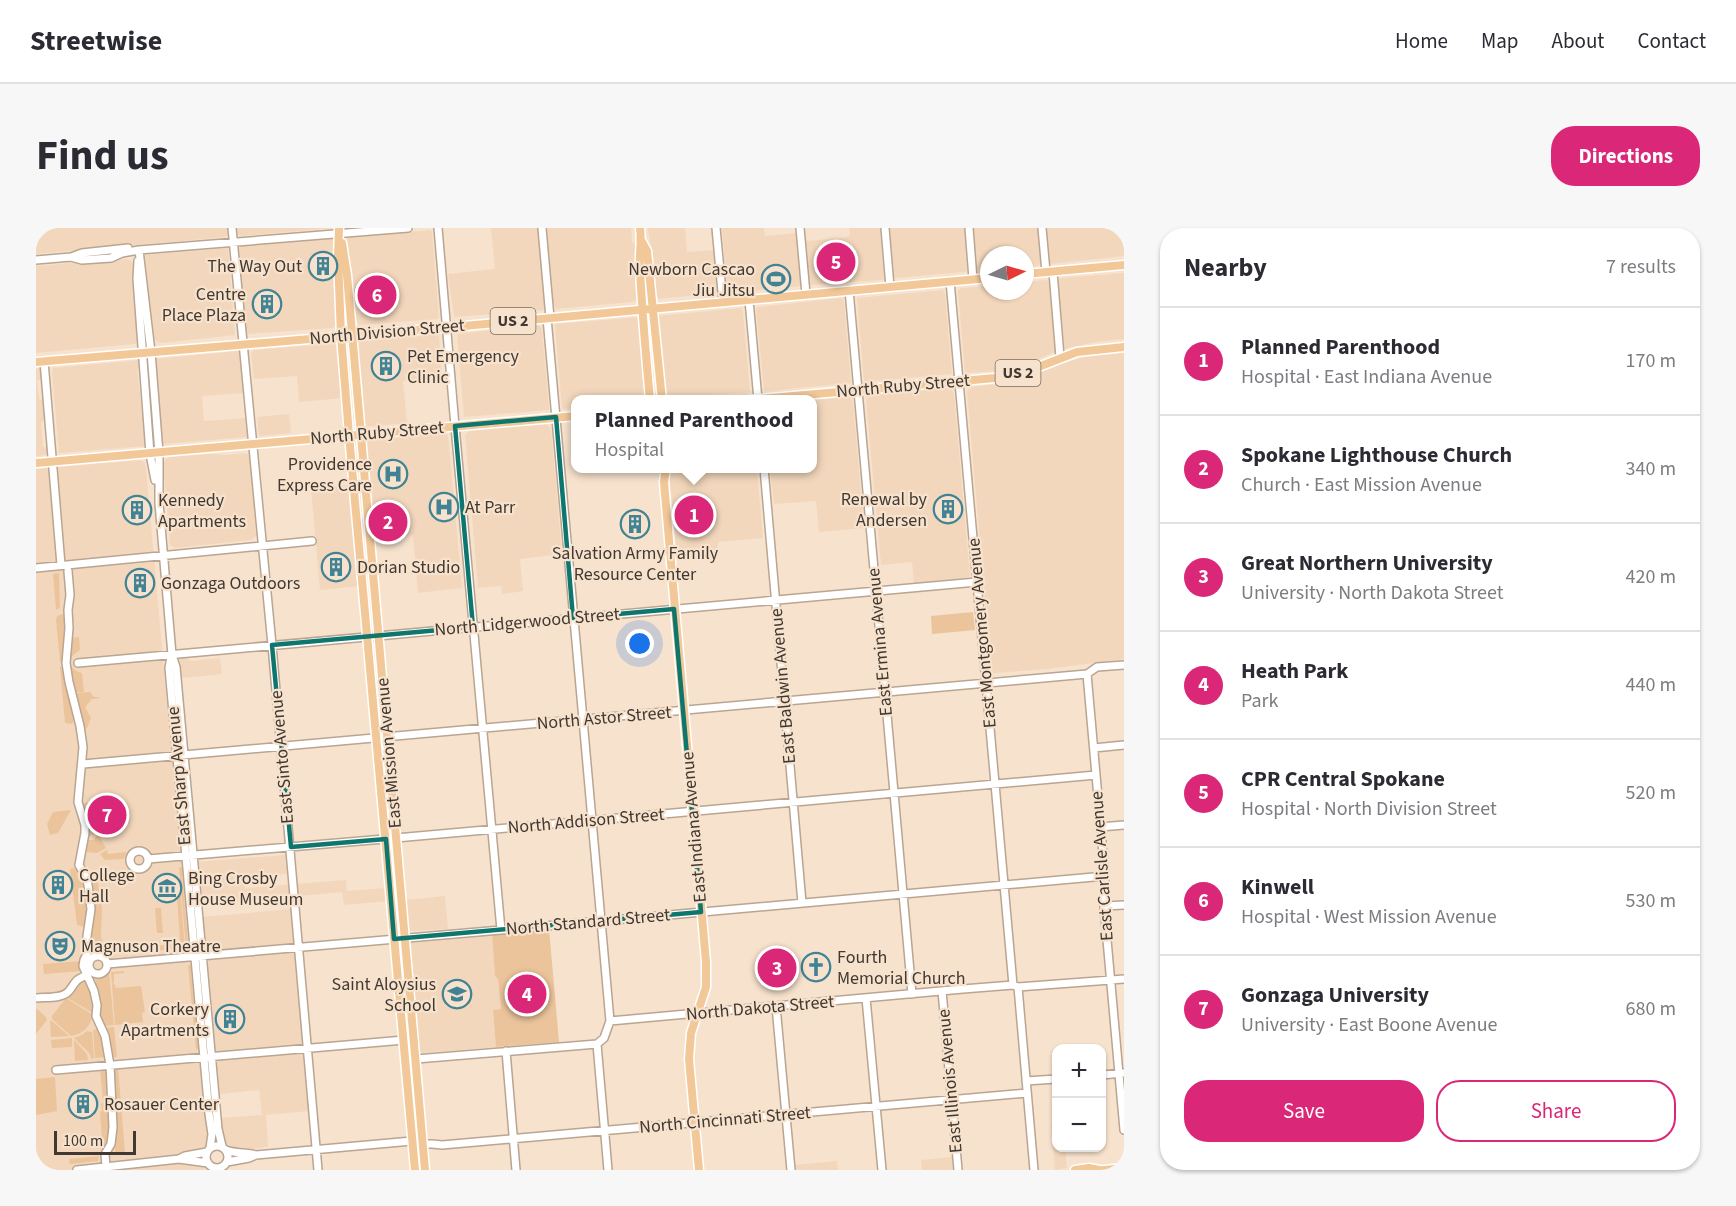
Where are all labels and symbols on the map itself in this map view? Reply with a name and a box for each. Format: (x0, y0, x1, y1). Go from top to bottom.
pin: 5 (816, 240, 856, 285)
north arrow (980, 246, 1034, 300)
building icon: The Way Out (307, 250, 339, 282)
place label: The Way Out (207, 254, 302, 279)
place label: Newborn Cascao Jiu Jitsu (628, 257, 755, 303)
sports icon: Newborn Cascao Jiu Jitsu (760, 263, 792, 295)
pin: 6 (358, 272, 396, 318)
place label: Centre Place Plaza (162, 282, 246, 328)
building icon: Centre Place Plaza (251, 288, 283, 320)
road number: US 2 (490, 308, 536, 334)
street label: North Division Street (308, 313, 466, 351)
place label: Pet Emergency Clinic (407, 344, 520, 390)
building icon: Pet Emergency Clinic (370, 350, 402, 382)
road number: US 2 (996, 360, 1040, 386)
street label: North Ruby Street (835, 368, 971, 404)
street label: North Ruby Street (309, 415, 445, 451)
place label: Providence Express Care (277, 452, 372, 498)
hospital icon: Providence Express Care (377, 458, 409, 490)
place label: Renewal by Andersen (841, 487, 928, 533)
place label: Kennedy Apartments (158, 488, 246, 534)
hospital icon: At Parr (428, 491, 460, 523)
pin: 1 (674, 492, 714, 538)
building icon: Renewal by Andersen (932, 493, 964, 525)
building icon: Kennedy Apartments (121, 494, 153, 526)
place label: At Parr (465, 495, 516, 520)
pin: 2 (368, 500, 408, 544)
building icon: Salvation Army Family Resource Center (619, 508, 651, 540)
street label: East Montgomery Avenue (961, 537, 1003, 729)
place label: Salvation Army Family Resource Center (552, 541, 719, 587)
building icon: Dorian Studio (320, 551, 352, 583)
place label: Dorian Studio (357, 555, 460, 580)
building icon: Gonzaga Outdoors (124, 567, 156, 599)
street label: East Ermina Avenue (861, 567, 899, 717)
place label: Gonzaga Outdoors (161, 571, 300, 596)
street label: North Lidgerwood Street (433, 601, 621, 643)
street label: East Baldwin Avenue (764, 607, 802, 765)
your location (625, 629, 654, 658)
street label: East Mission Avenue (370, 677, 408, 829)
street label: East Sinto Avenue (264, 689, 300, 825)
street label: North Astor Street (536, 700, 672, 736)
street label: East Sharp Avenue (160, 706, 198, 846)
street label: East Indiana Avenue (675, 750, 713, 904)
street label: East Carlisle Avenue (1084, 790, 1120, 942)
pin: 7 (88, 792, 126, 838)
street label: North Addison Street (507, 802, 665, 840)
place label: College Hall (79, 863, 135, 909)
place label: Bing Crosby House Museum (188, 866, 303, 912)
building icon: College Hall (42, 869, 74, 901)
museum icon: Bing Crosby House Museum (151, 872, 183, 904)
street label: North Standard Street (505, 902, 671, 942)
theatre icon: Magnuson Theatre (44, 930, 76, 962)
place label: Magnuson Theatre (81, 934, 221, 959)
place label: Fourth Memorial Church (837, 945, 966, 991)
pin: 3 (758, 946, 796, 990)
church icon: Fourth Memorial Church (800, 951, 832, 983)
place label: Saint Aloysius School (332, 972, 436, 1018)
pin: 4 (508, 972, 546, 1017)
school or university icon: Saint Aloysius School (441, 978, 473, 1010)
street label: North Dakota Street (685, 989, 835, 1027)
place label: Corkery Apartments (121, 997, 210, 1043)
building icon: Corkery Apartments (214, 1003, 246, 1035)
street label: East Illinois Avenue (931, 1008, 969, 1154)
building icon: Rosauer Center (67, 1088, 99, 1120)
place label: Rosauer Center (104, 1092, 220, 1117)
street label: North Cincinnati Street (638, 1100, 812, 1140)
scale bar (54, 1128, 136, 1156)

